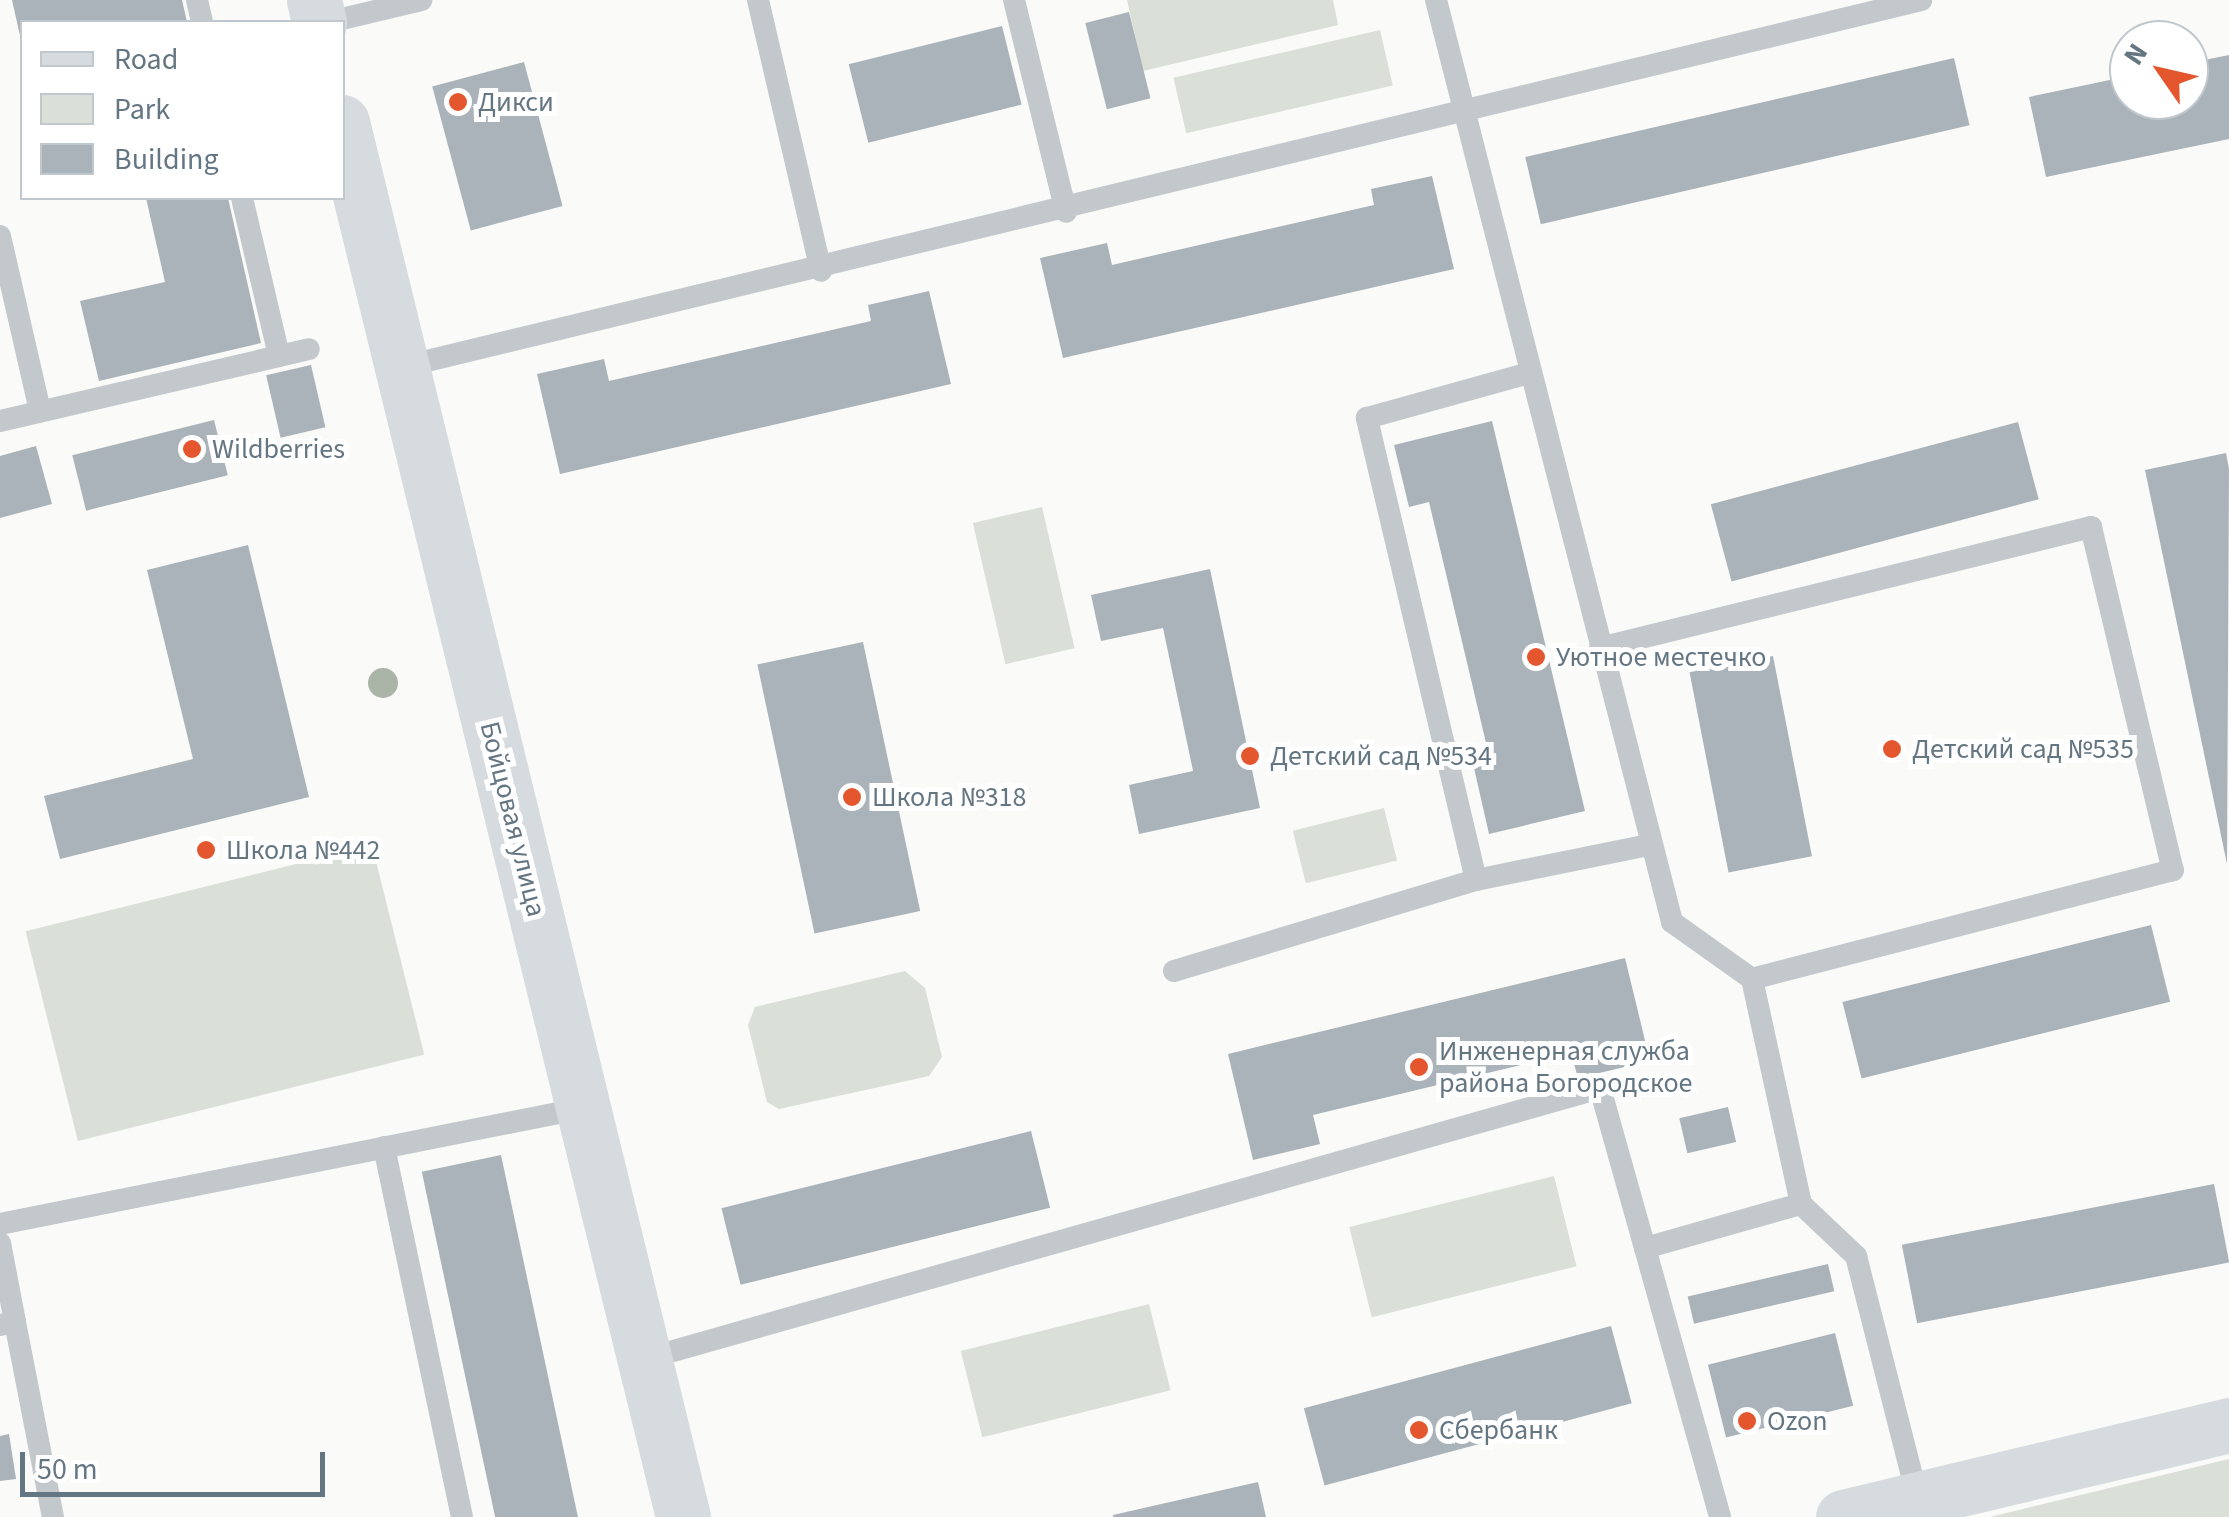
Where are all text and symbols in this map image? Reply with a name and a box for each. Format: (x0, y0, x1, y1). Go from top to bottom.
legend (20, 20, 345, 200)
north arrow (2109, 20, 2209, 120)
text: N (2114, 35, 2158, 73)
text: Road (114, 38, 178, 81)
place label: Дикси (478, 85, 554, 119)
text: Park (114, 88, 170, 131)
marker: Дикси (447, 91, 469, 113)
text: Building (114, 138, 219, 181)
place label: Wildberries (212, 432, 345, 466)
marker: Wildberries (181, 438, 203, 460)
place label: Уютное местечко (1556, 640, 1766, 674)
marker: Уютное местечко (1525, 646, 1547, 668)
street label: Бойцовая улица (473, 718, 553, 920)
place label: Детский сад №535 (1912, 732, 2134, 766)
marker: Детский сад №535 (1881, 738, 1903, 760)
place label: Детский сад №534 (1270, 739, 1492, 773)
marker: Детский сад №534 (1239, 745, 1261, 767)
place label: Школа №318 (872, 780, 1026, 814)
marker: Школа №318 (841, 786, 863, 808)
place label: Школа №442 (226, 833, 380, 867)
marker: Школа №442 (195, 839, 217, 861)
place label: Инженерная служба района Богородское (1439, 1034, 1692, 1100)
marker: Инженерная служба района Богородское (1408, 1056, 1430, 1078)
place label: Ozon (1767, 1404, 1827, 1438)
marker: Ozon (1736, 1410, 1758, 1432)
place label: Сбербанк (1439, 1413, 1558, 1447)
marker: Сбербанк (1408, 1419, 1430, 1441)
scale bar (25, 1432, 330, 1494)
text: 50 m (37, 1448, 98, 1491)

